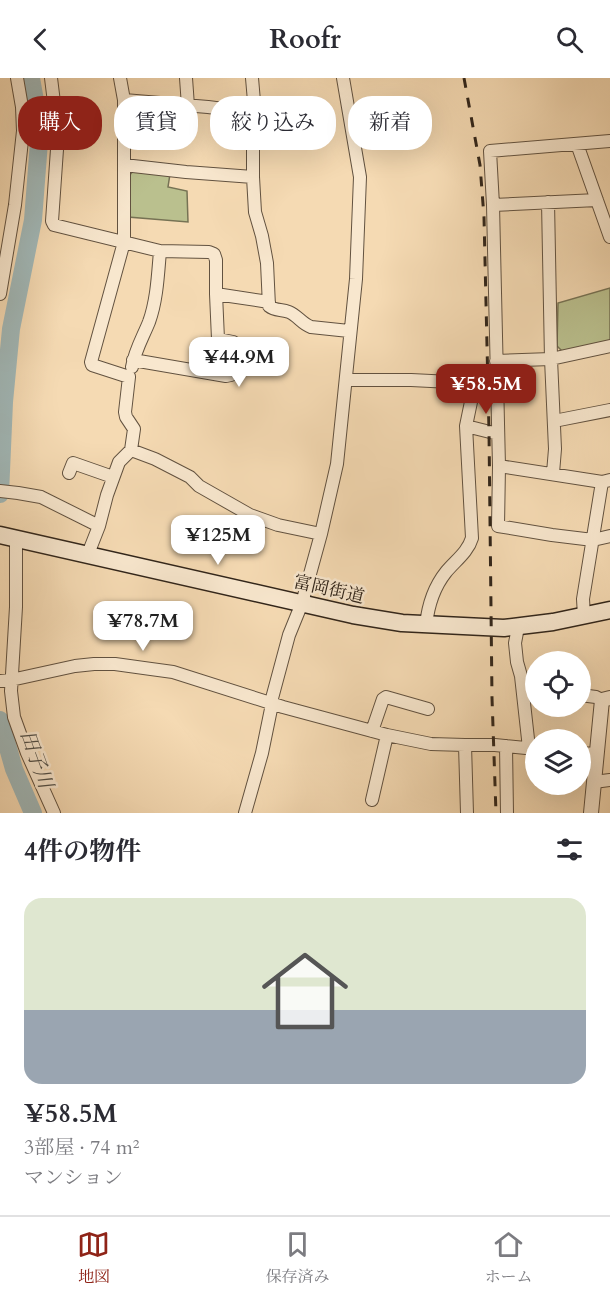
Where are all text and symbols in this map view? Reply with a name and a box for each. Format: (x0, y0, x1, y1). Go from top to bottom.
text: Roofr (269, 21, 341, 58)
icon: back (24, 23, 57, 56)
icon: search (553, 23, 586, 56)
chip: 購入 (18, 96, 102, 150)
chip: 賃貸 (114, 96, 198, 150)
chip: 絞り込み (210, 96, 336, 150)
chip: 新着 (348, 96, 432, 150)
pin: ¥44.9M (190, 337, 288, 388)
text: ¥44.9M (203, 343, 275, 370)
pin: ¥58.5M (437, 364, 535, 415)
text: ¥58.5M (450, 370, 522, 397)
pin: ¥125M (176, 515, 260, 566)
text: ¥125M (185, 521, 251, 548)
street label: 富岡街道 (291, 569, 367, 610)
pin: ¥78.7M (94, 601, 192, 652)
text: ¥78.7M (107, 607, 179, 634)
map controls (525, 651, 591, 795)
button: locate (525, 651, 591, 717)
water label: 田子川 (14, 726, 60, 794)
button: layers (525, 729, 591, 795)
icon: filters (553, 833, 586, 866)
text: 4件の物件 (24, 834, 141, 869)
icon: home (251, 937, 359, 1045)
text: ¥58.5M (24, 1096, 117, 1131)
text: 3部屋 · 74 m² (24, 1134, 140, 1161)
text: マンション (24, 1164, 123, 1191)
tab: 地図 (77, 1228, 110, 1288)
tab: 保存済み (265, 1228, 329, 1288)
tab: ホーム (484, 1228, 532, 1288)

